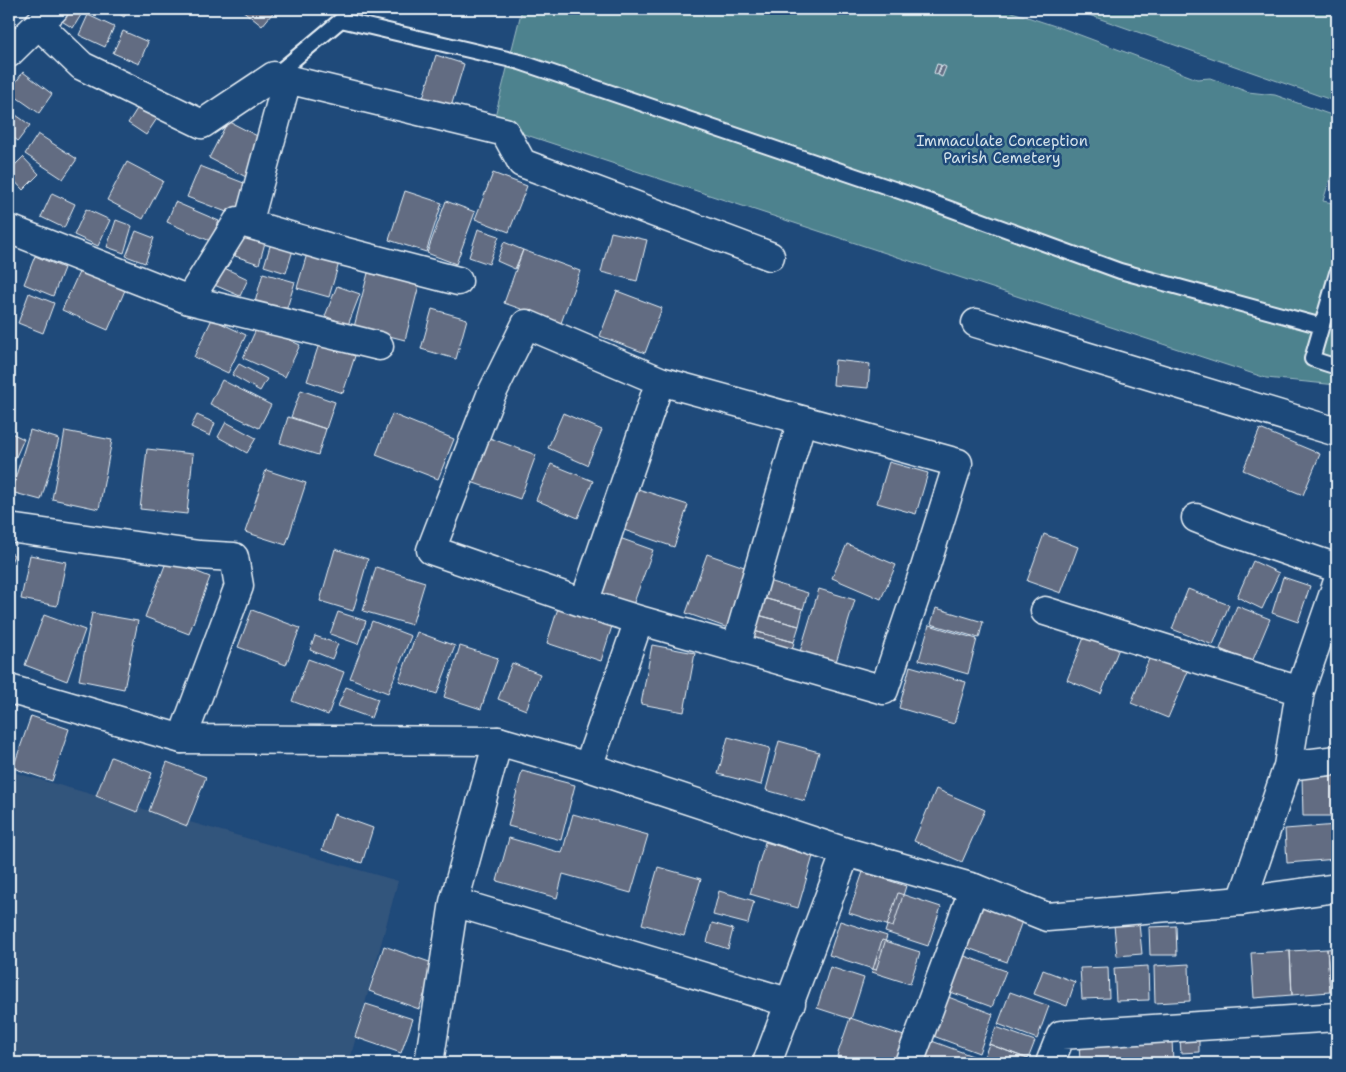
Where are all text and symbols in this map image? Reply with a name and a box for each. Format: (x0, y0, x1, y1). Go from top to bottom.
park label: Immaculate Conception Parish Cemetery (916, 131, 1088, 168)

